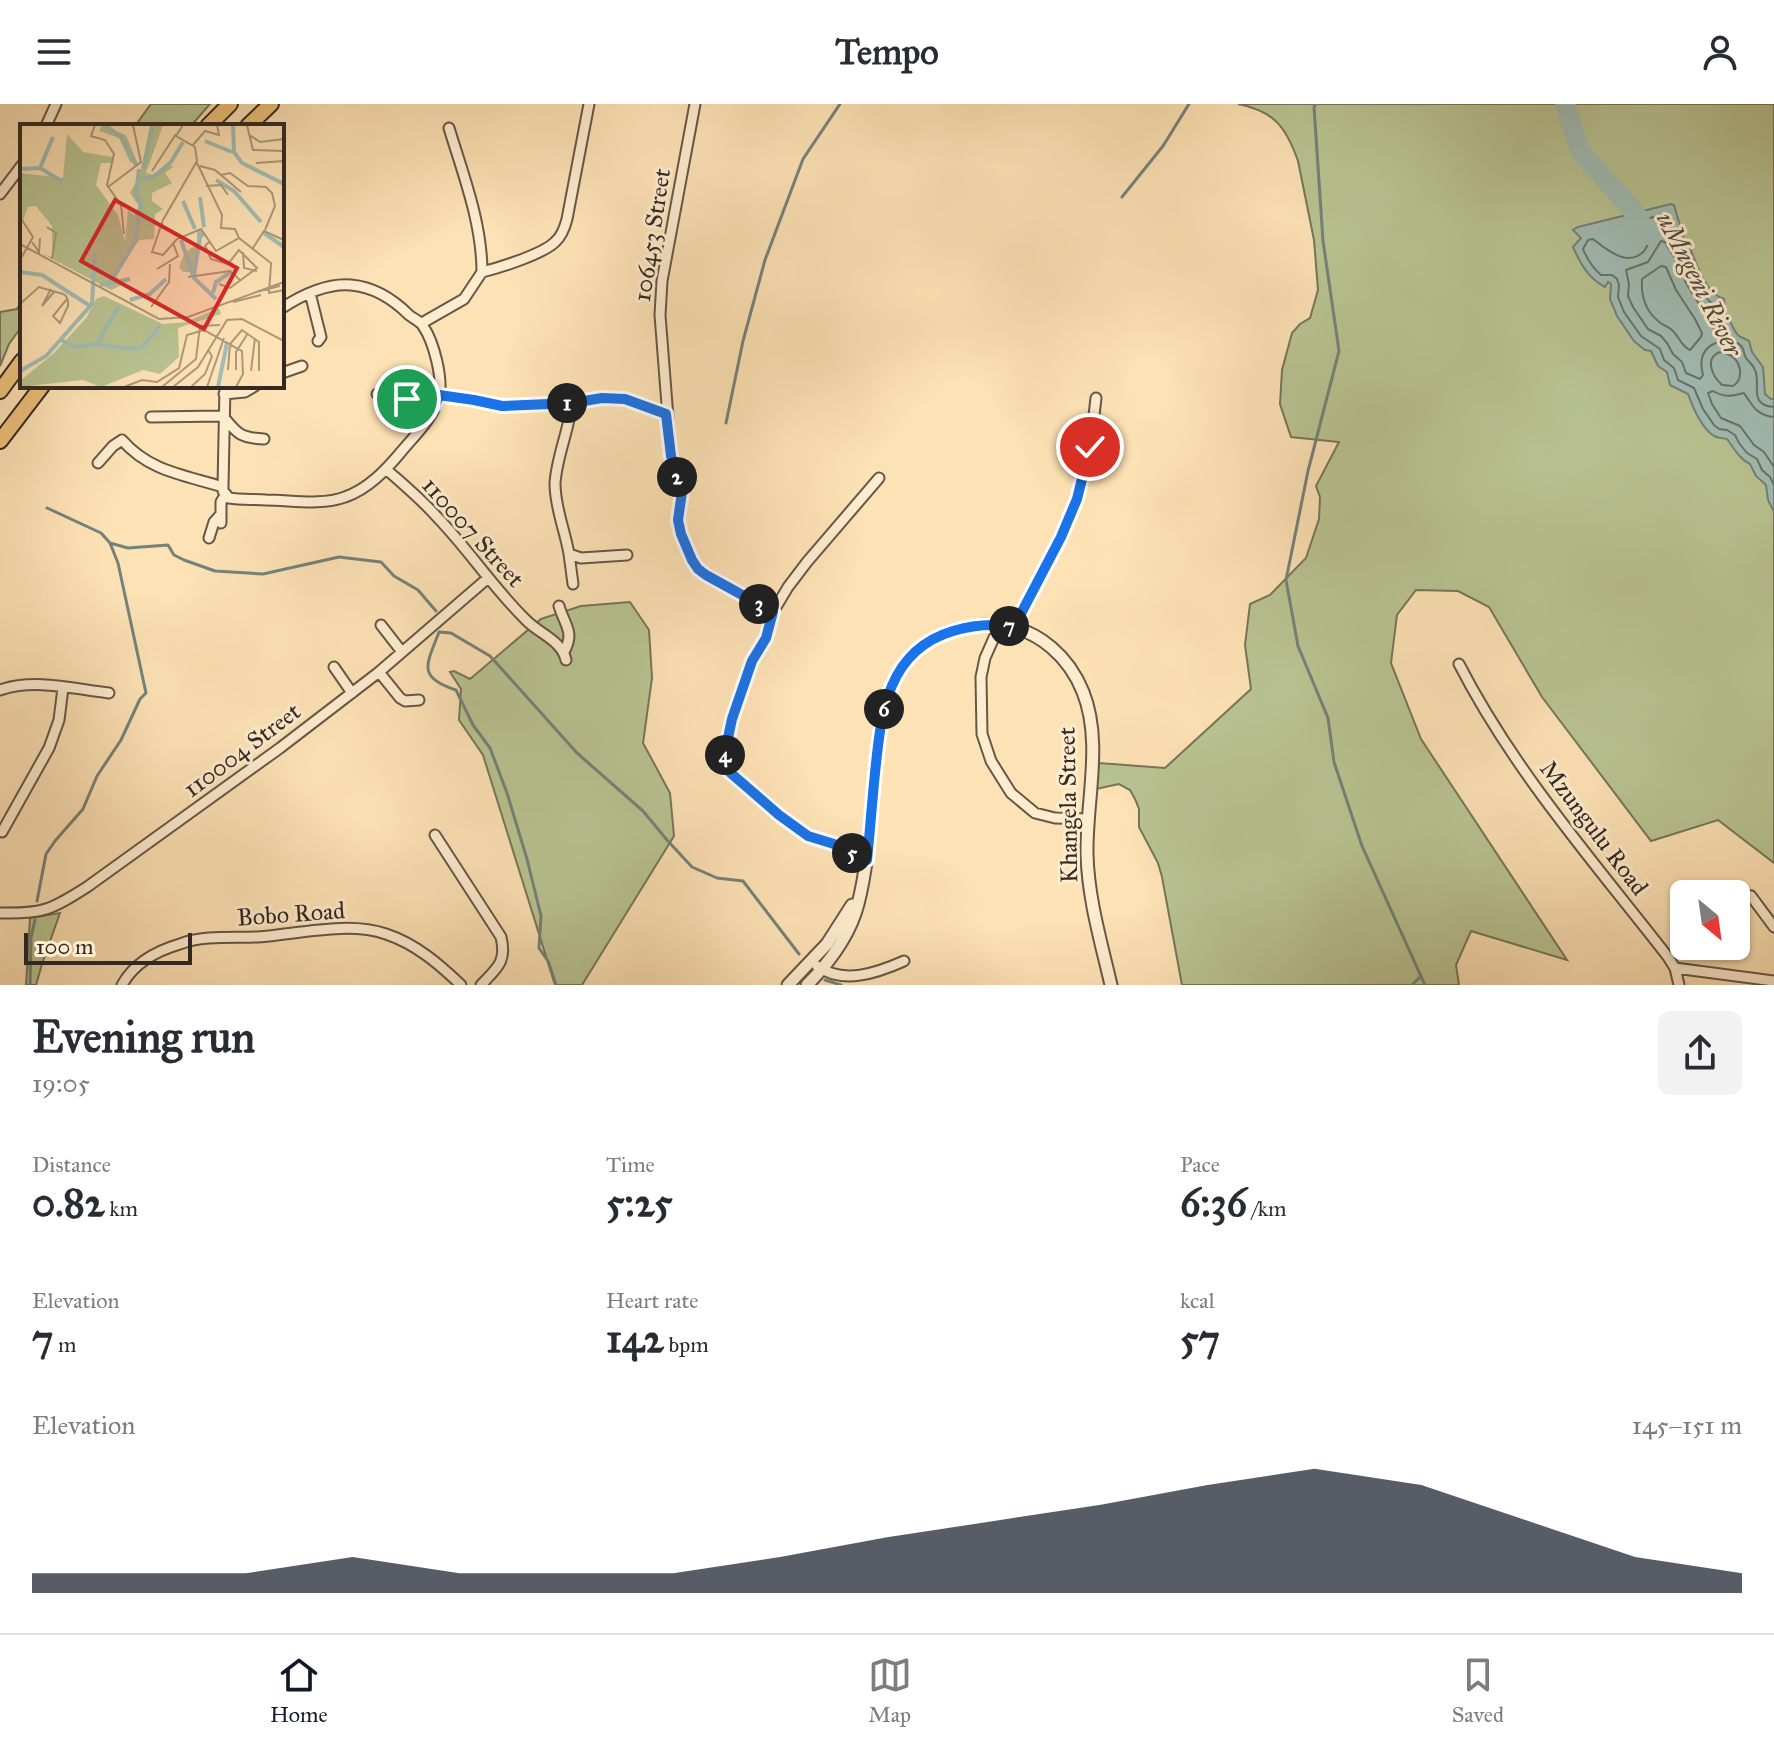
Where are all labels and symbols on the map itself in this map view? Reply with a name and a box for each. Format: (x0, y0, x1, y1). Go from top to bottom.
inset map (20, 124, 284, 388)
street label: 106453 Street (627, 166, 677, 304)
water label: uMngeni River (1650, 206, 1751, 363)
pin (373, 365, 441, 433)
pin: 1 (547, 383, 587, 423)
pin (1056, 413, 1124, 481)
pin: 2 (657, 457, 697, 497)
street label: 110007 Street (416, 471, 531, 594)
pin: 3 (739, 584, 779, 624)
pin: 7 (989, 606, 1029, 646)
pin: 6 (864, 689, 904, 729)
street label: 110004 Street (177, 696, 307, 804)
street label: Khangela Street (1052, 726, 1084, 883)
pin: 4 (705, 735, 745, 775)
street label: Mzungulu Road (1533, 755, 1655, 901)
pin: 5 (832, 833, 872, 873)
north arrow (1670, 880, 1750, 960)
street label: Bobo Road (236, 895, 346, 933)
scale bar (24, 929, 192, 965)

